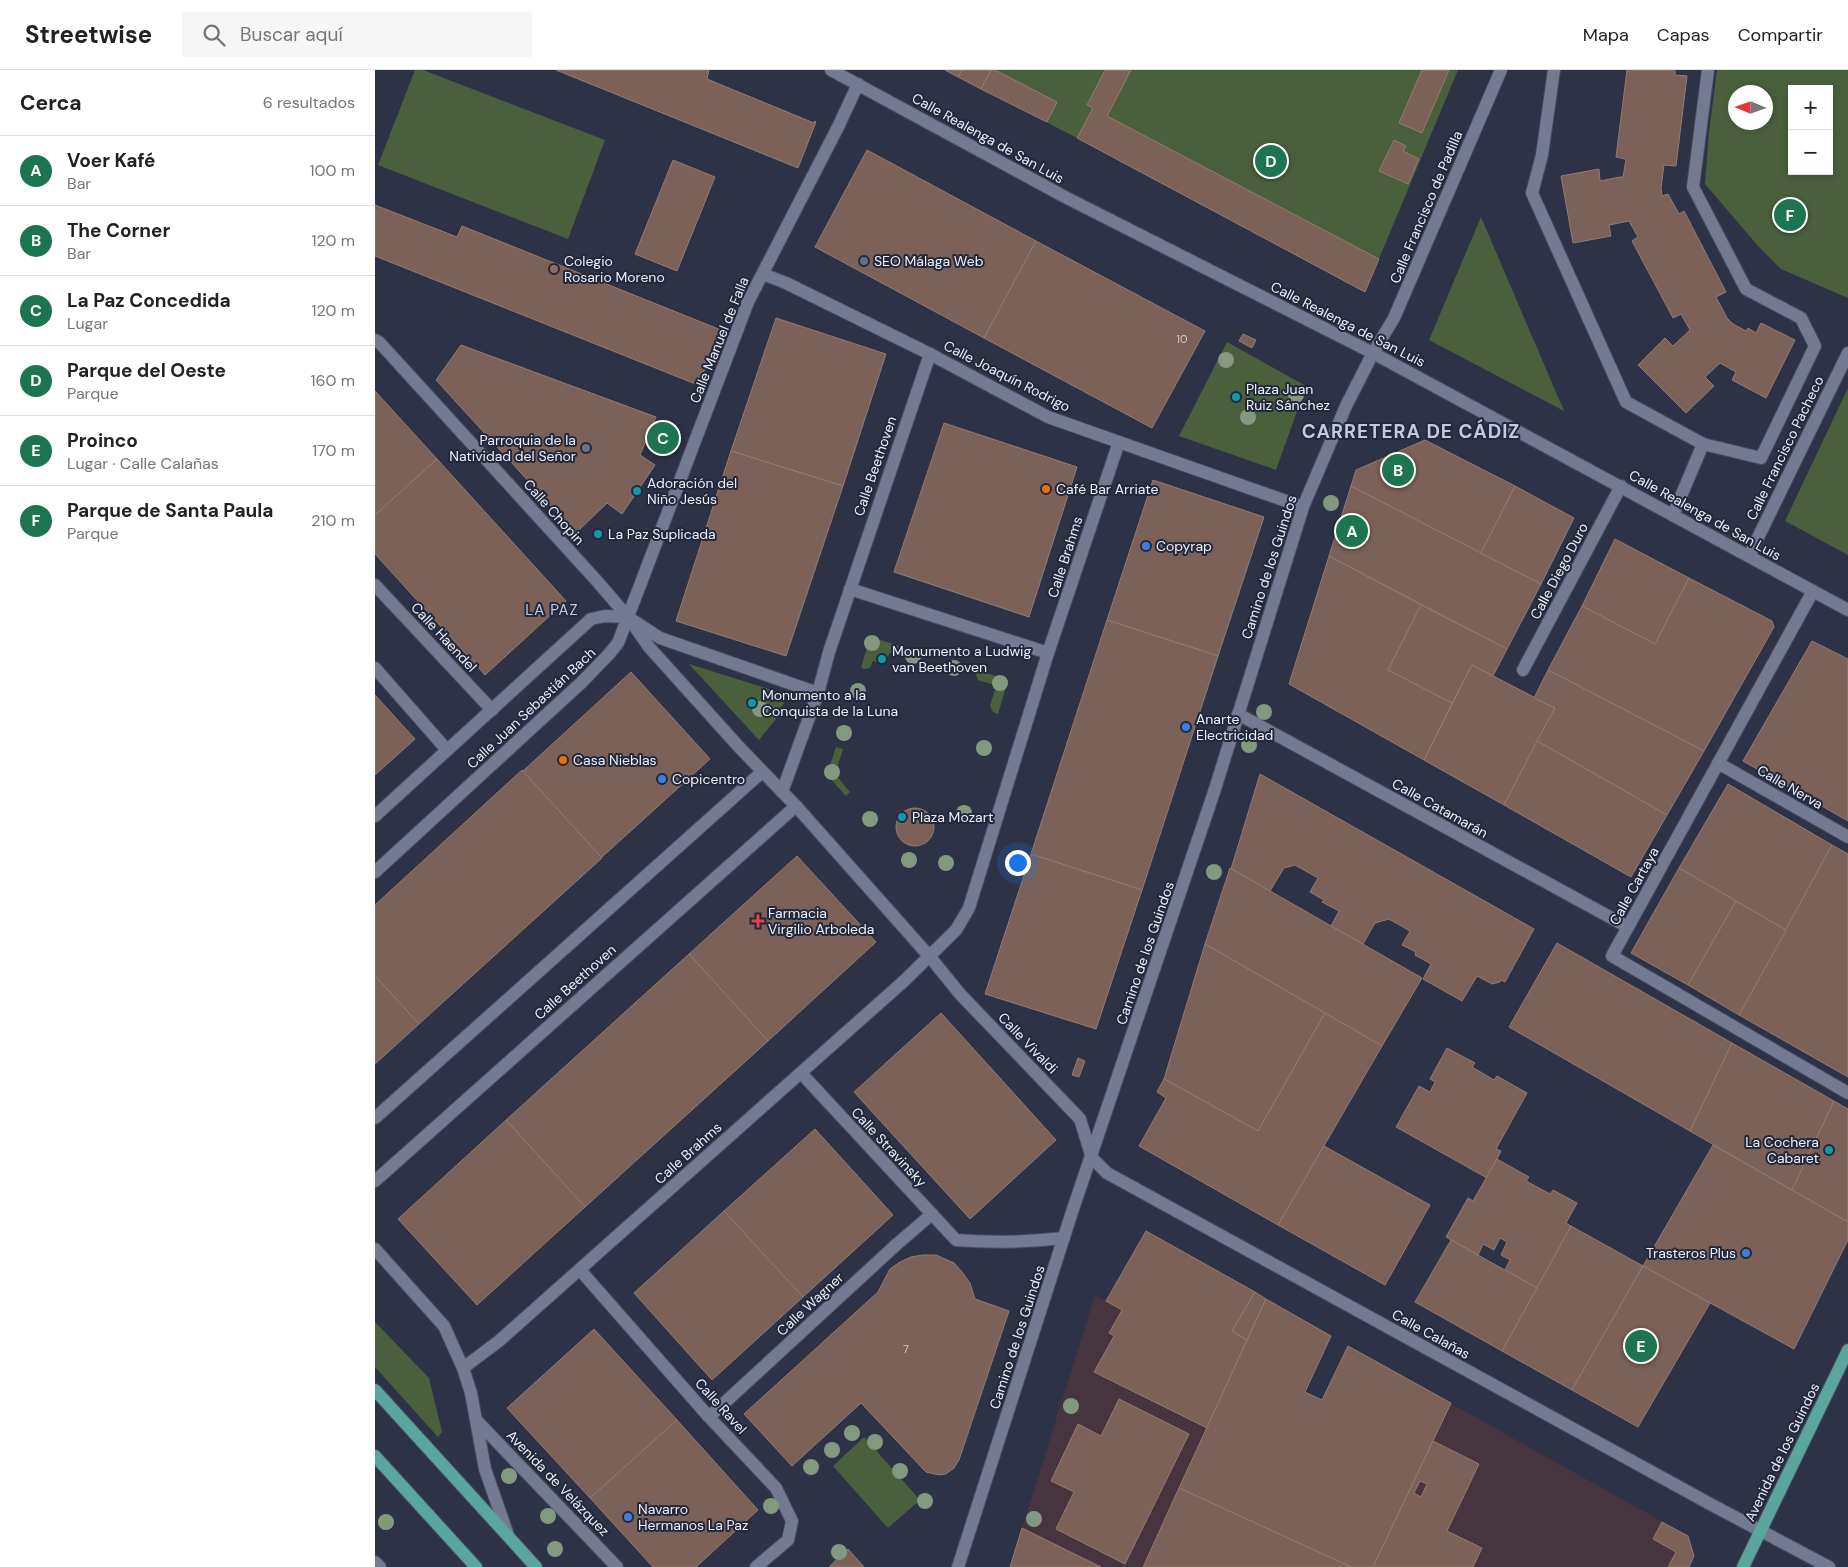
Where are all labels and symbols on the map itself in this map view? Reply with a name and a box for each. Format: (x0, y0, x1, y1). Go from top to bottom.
north arrow (1728, 85, 1773, 130)
street label: Calle Realenga de San Luis (909, 89, 1067, 187)
street label: Calle Francisco de Padilla (1386, 128, 1466, 286)
pin: D (1255, 142, 1287, 180)
pin: F (1774, 196, 1806, 234)
place label: Colegio Rosario Moreno (564, 252, 665, 286)
place label: SEO Málaga Web (874, 252, 984, 270)
marker: SEO Málaga Web (858, 255, 870, 267)
marker: Colegio Rosario Moreno (548, 263, 560, 275)
street label: Calle Manuel de Falla (685, 274, 753, 406)
street label: Calle Realenga de San Luis (1268, 277, 1428, 371)
house number: 10 (1177, 332, 1187, 346)
street label: Calle Joaquín Rodrigo (941, 336, 1073, 416)
street label: Calle Francisco Pacheco (1742, 373, 1828, 523)
place label: Plaza Juan Ruiz Sánchez (1246, 380, 1330, 414)
marker: Plaza Juan Ruiz Sánchez (1230, 391, 1242, 403)
street label: Calle Beethoven (850, 414, 900, 518)
pin: C (647, 419, 679, 457)
district label: CARRETERA DE CÁDIZ (1302, 419, 1520, 444)
place label: Parroquia de la Natividad del Señor (449, 431, 576, 465)
marker: Parroquia de la Natividad del Señor (580, 442, 592, 454)
pin: B (1382, 451, 1414, 489)
street label: Calle Realenga de San Luis (1626, 466, 1784, 564)
place label: Adoración del Niño Jesús (647, 474, 737, 508)
street label: Calle Chopin (520, 475, 588, 549)
place label: Café Bar Arriate (1056, 480, 1158, 498)
marker: Café Bar Arriate (1040, 483, 1052, 495)
marker: Adoración del Niño Jesús (631, 485, 643, 497)
street label: Camino de los Guindos (1237, 493, 1301, 641)
pin: A (1336, 512, 1368, 550)
street label: Calle Brahms (1043, 514, 1087, 600)
street label: Calle Diego Duro (1526, 520, 1592, 622)
place label: La Paz Suplicada (608, 525, 716, 543)
marker: La Paz Suplicada (592, 528, 604, 540)
place label: Copyrap (1156, 537, 1212, 555)
marker: Copyrap (1140, 540, 1152, 552)
street label: Calle Haendel (407, 598, 481, 676)
district label: LA PAZ (525, 600, 579, 620)
place label: Monumento a Ludwig van Beethoven (892, 642, 1031, 676)
street label: Calle Juan Sebastián Bach (463, 644, 599, 772)
marker: Monumento a Ludwig van Beethoven (876, 653, 888, 665)
place label: Monumento a la Conquista de la Luna (762, 686, 898, 720)
marker: Monumento a la Conquista de la Luna (746, 697, 758, 709)
place label: Anarte Electricidad (1196, 710, 1273, 744)
marker: Anarte Electricidad (1180, 721, 1192, 733)
place label: Casa Nieblas (573, 751, 657, 769)
marker: Casa Nieblas (557, 754, 569, 766)
street label: Calle Nerva (1754, 761, 1826, 813)
place label: Copicentro (672, 770, 745, 788)
marker: Copicentro (656, 773, 668, 785)
street label: Calle Catamarán (1389, 774, 1491, 842)
place label: Plaza Mozart (912, 808, 993, 826)
marker: Plaza Mozart (896, 811, 908, 823)
street label: Calle Cartaya (1605, 844, 1663, 928)
your location (1005, 850, 1031, 876)
street label: Camino de los Guindos (1112, 879, 1178, 1027)
place label: Farmacia Virgilio Arboleda (768, 904, 874, 938)
marker: Farmacia Virgilio Arboleda (752, 915, 764, 927)
street label: Calle Beethoven (530, 940, 620, 1024)
street label: Calle Vivaldi (994, 1009, 1062, 1077)
street label: Calle Stravinsky (848, 1103, 931, 1191)
street label: Calle Brahms (651, 1118, 725, 1188)
place label: La Cochera Cabaret (1745, 1133, 1819, 1167)
marker: La Cochera Cabaret (1823, 1144, 1835, 1156)
place label: Trasteros Plus (1646, 1244, 1736, 1262)
marker: Trasteros Plus (1740, 1247, 1752, 1259)
street label: Camino de los Guindos (985, 1263, 1049, 1411)
street label: Calle Wagner (773, 1268, 847, 1340)
street label: Calle Calañas (1389, 1305, 1473, 1363)
pin: E (1625, 1327, 1657, 1365)
house number: 7 (903, 1342, 909, 1356)
street label: Calle Ravel (691, 1374, 751, 1438)
street label: Avenida de los Guindos (1741, 1380, 1823, 1524)
street label: Avenida de Velázquez (503, 1426, 613, 1540)
place label: Navarro Hermanos La Paz (638, 1500, 748, 1534)
marker: Navarro Hermanos La Paz (622, 1511, 634, 1523)

